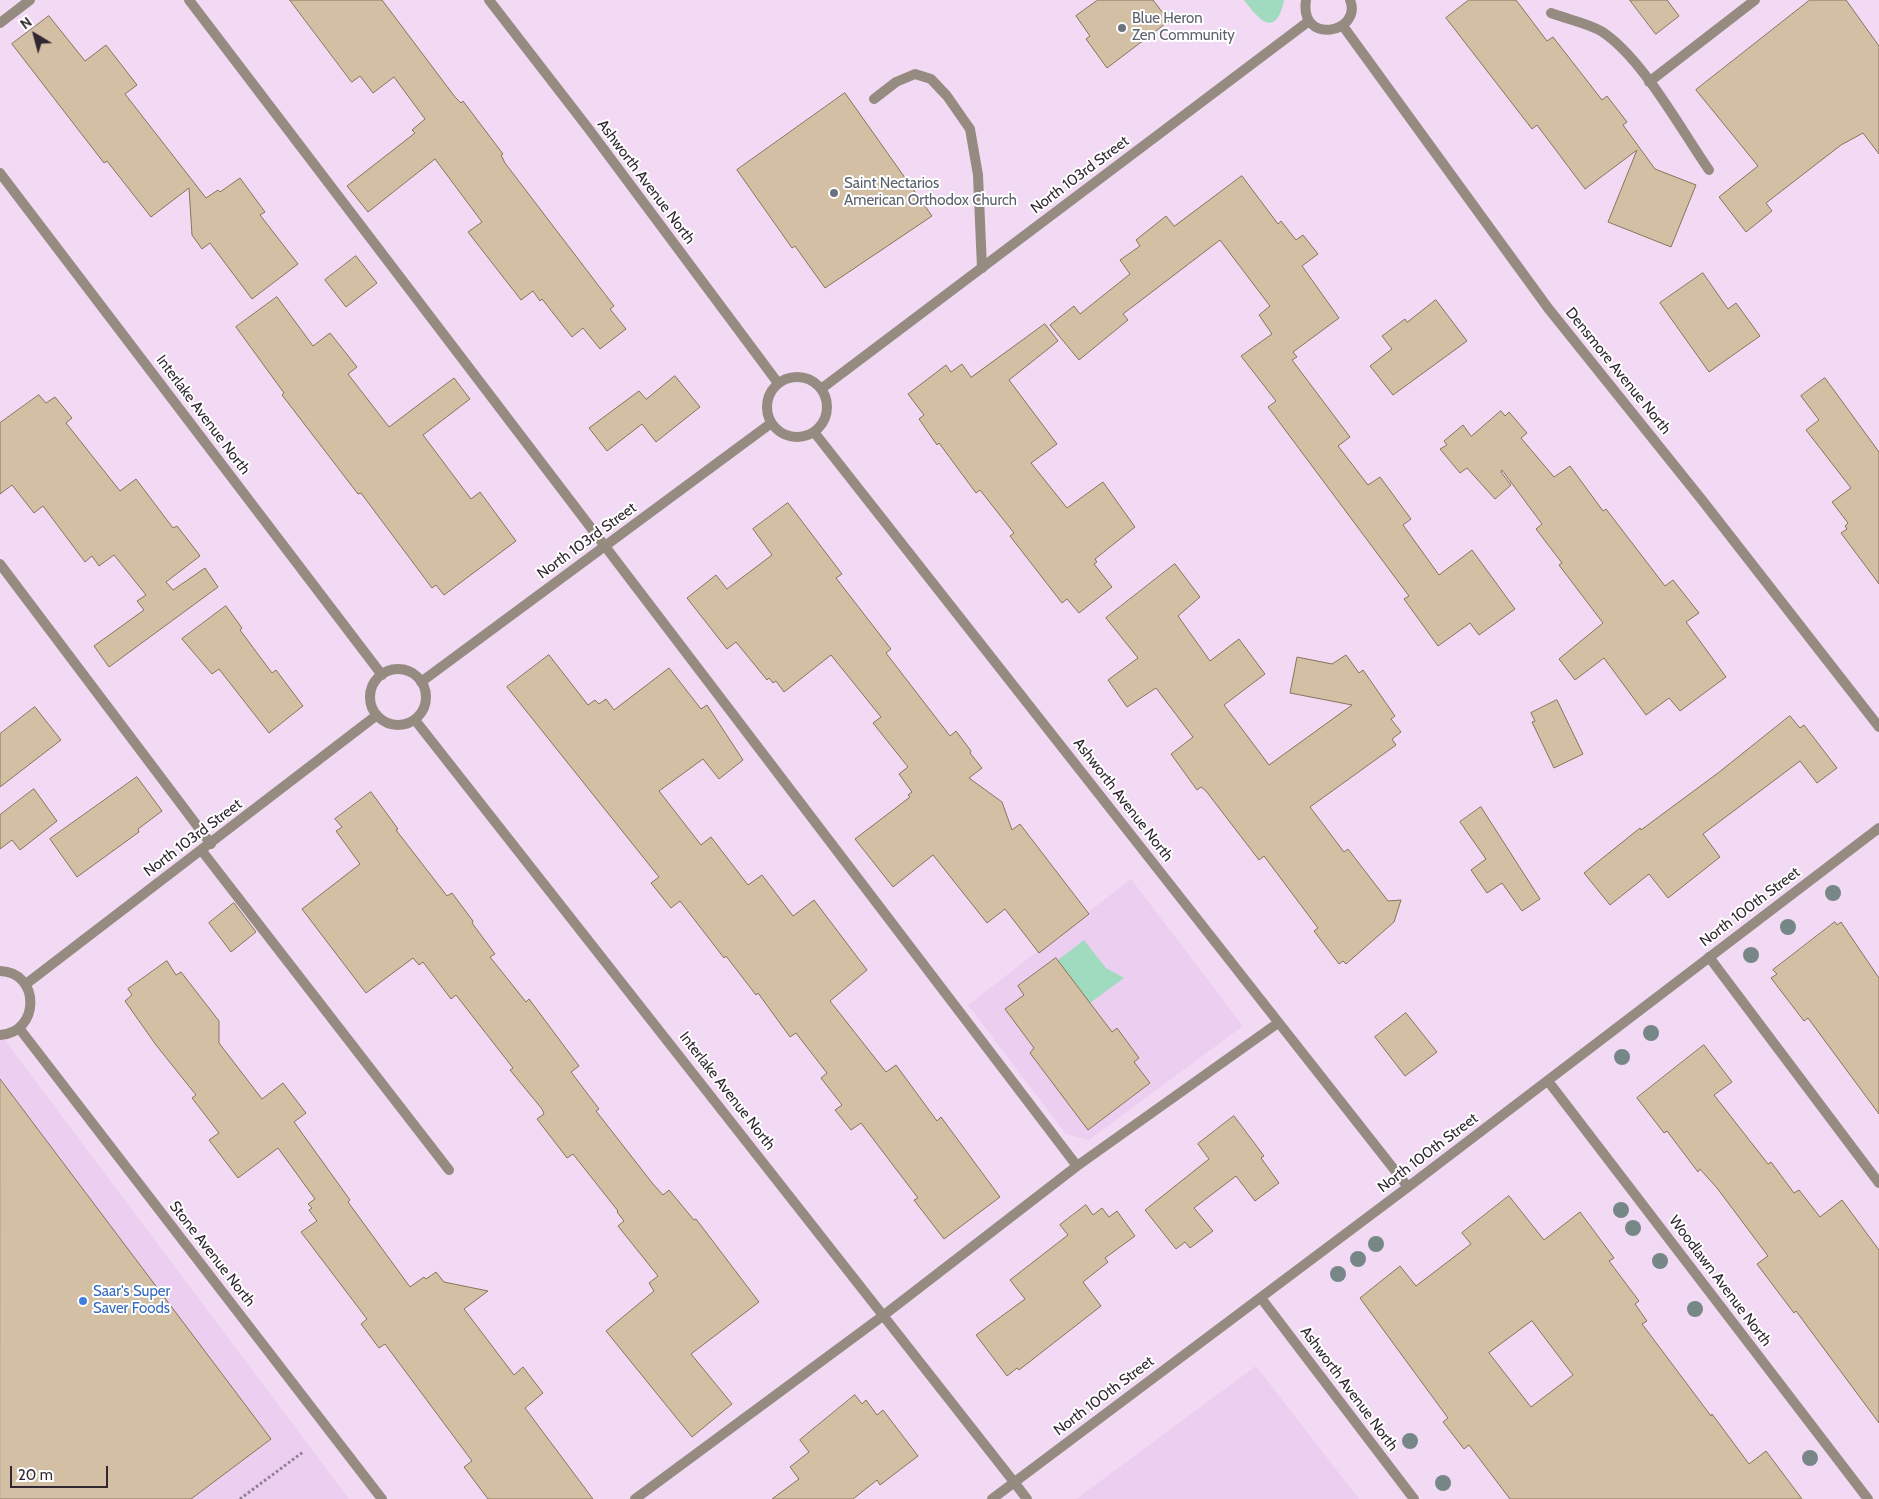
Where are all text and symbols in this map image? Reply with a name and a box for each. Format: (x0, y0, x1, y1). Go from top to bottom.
north arrow (10, 10, 60, 60)
place label: Blue Heron Zen Community (1132, 10, 1235, 45)
text: N (17, 13, 35, 33)
marker: Blue Heron Zen Community (1116, 22, 1128, 34)
street label: Ashworth Avenue North (593, 116, 699, 248)
street label: North 103rd Street (1027, 132, 1133, 218)
place label: Saint Nectarios American Orthodox Church (844, 175, 1017, 210)
marker: Saint Nectarios American Orthodox Church (828, 187, 840, 199)
street label: Densmore Avenue North (1561, 304, 1675, 438)
street label: Interlake Avenue North (152, 352, 254, 478)
street label: North 103rd Street (534, 499, 640, 583)
street label: Ashworth Avenue North (1069, 735, 1177, 865)
street label: North 103rd Street (140, 795, 246, 881)
street label: North 100th Street (1696, 863, 1804, 951)
street label: Interlake Avenue North (675, 1028, 779, 1154)
street label: North 100th Street (1374, 1109, 1482, 1197)
street label: Stone Avenue North (165, 1198, 259, 1310)
street label: Woodlawn Avenue North (1665, 1212, 1775, 1350)
place label: Saar's Super Saver Foods (93, 1283, 170, 1318)
marker: Saar's Super Saver Foods (77, 1295, 89, 1307)
street label: Ashworth Avenue North (1296, 1323, 1402, 1455)
street label: North 100th Street (1050, 1352, 1158, 1440)
scale bar (12, 1456, 110, 1488)
text: 20 m (18, 1466, 53, 1484)

